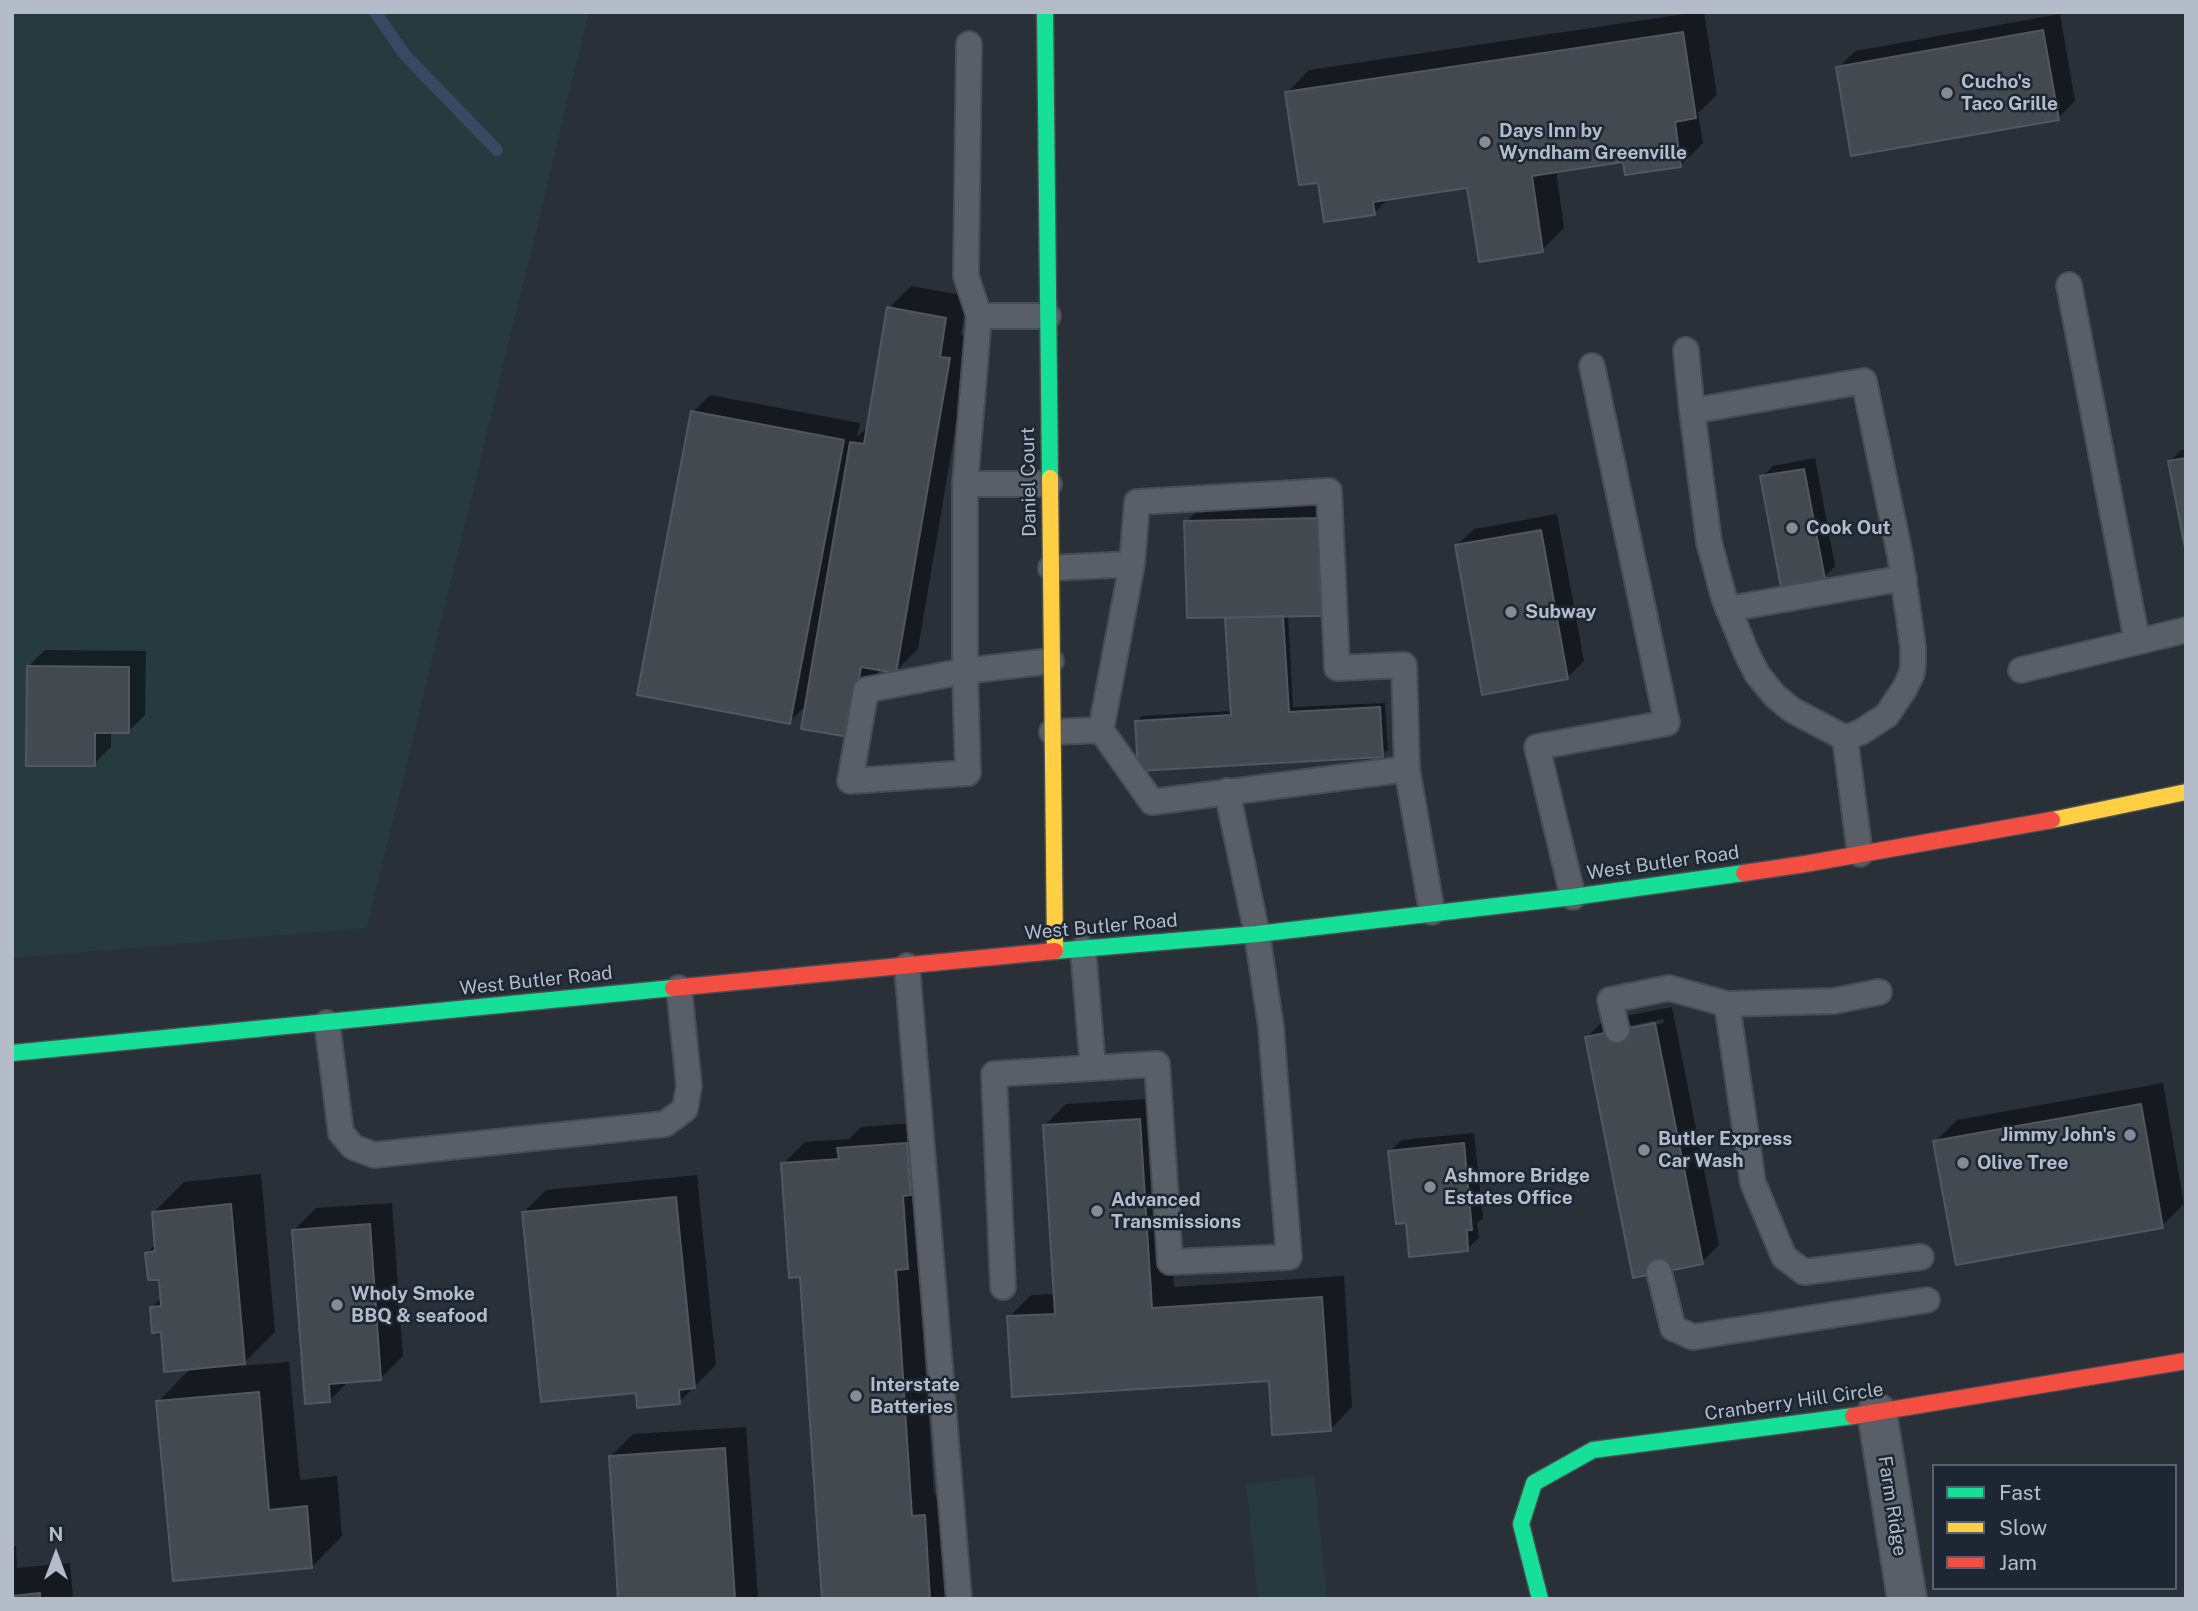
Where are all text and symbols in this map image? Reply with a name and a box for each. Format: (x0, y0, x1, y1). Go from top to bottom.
place label: Cucho's Taco Grille (1961, 71, 2058, 115)
marker: Cucho's Taco Grille (1939, 85, 1955, 101)
place label: Days Inn by Wyndham Greenville (1499, 120, 1687, 164)
marker: Days Inn by Wyndham Greenville (1477, 134, 1493, 150)
street label: Daniel Court (1017, 427, 1041, 537)
place label: Cook Out (1806, 517, 1891, 539)
marker: Cook Out (1784, 520, 1800, 536)
place label: Subway (1525, 601, 1597, 623)
marker: Subway (1503, 604, 1519, 620)
street label: West Butler Road (1585, 841, 1741, 885)
street label: West Butler Road (1023, 909, 1179, 945)
street label: West Butler Road (458, 962, 614, 1000)
place label: Jimmy John's (2001, 1124, 2116, 1146)
marker: Jimmy John's (2122, 1127, 2138, 1143)
place label: Butler Express Car Wash (1658, 1128, 1792, 1172)
marker: Butler Express Car Wash (1636, 1142, 1652, 1158)
place label: Olive Tree (1977, 1152, 2068, 1174)
marker: Olive Tree (1955, 1155, 1971, 1171)
place label: Ashmore Bridge Estates Office (1444, 1165, 1590, 1209)
marker: Ashmore Bridge Estates Office (1422, 1179, 1438, 1195)
place label: Advanced Transmissions (1111, 1189, 1241, 1233)
marker: Advanced Transmissions (1089, 1203, 1105, 1219)
place label: Wholy Smoke BBQ & seafood (351, 1283, 488, 1327)
marker: Wholy Smoke BBQ & seafood (329, 1297, 345, 1313)
place label: Interstate Batteries (870, 1374, 960, 1418)
street label: Cranberry Hill Circle (1703, 1378, 1885, 1426)
marker: Interstate Batteries (848, 1388, 864, 1404)
street label: Farm Ridge (1873, 1454, 1911, 1558)
legend (1932, 1464, 2177, 1590)
text: Fast (1999, 1480, 2041, 1505)
text: Slow (1999, 1515, 2047, 1540)
north arrow (21, 1520, 91, 1590)
text: N (49, 1523, 63, 1545)
text: Jam (1999, 1550, 2037, 1575)

